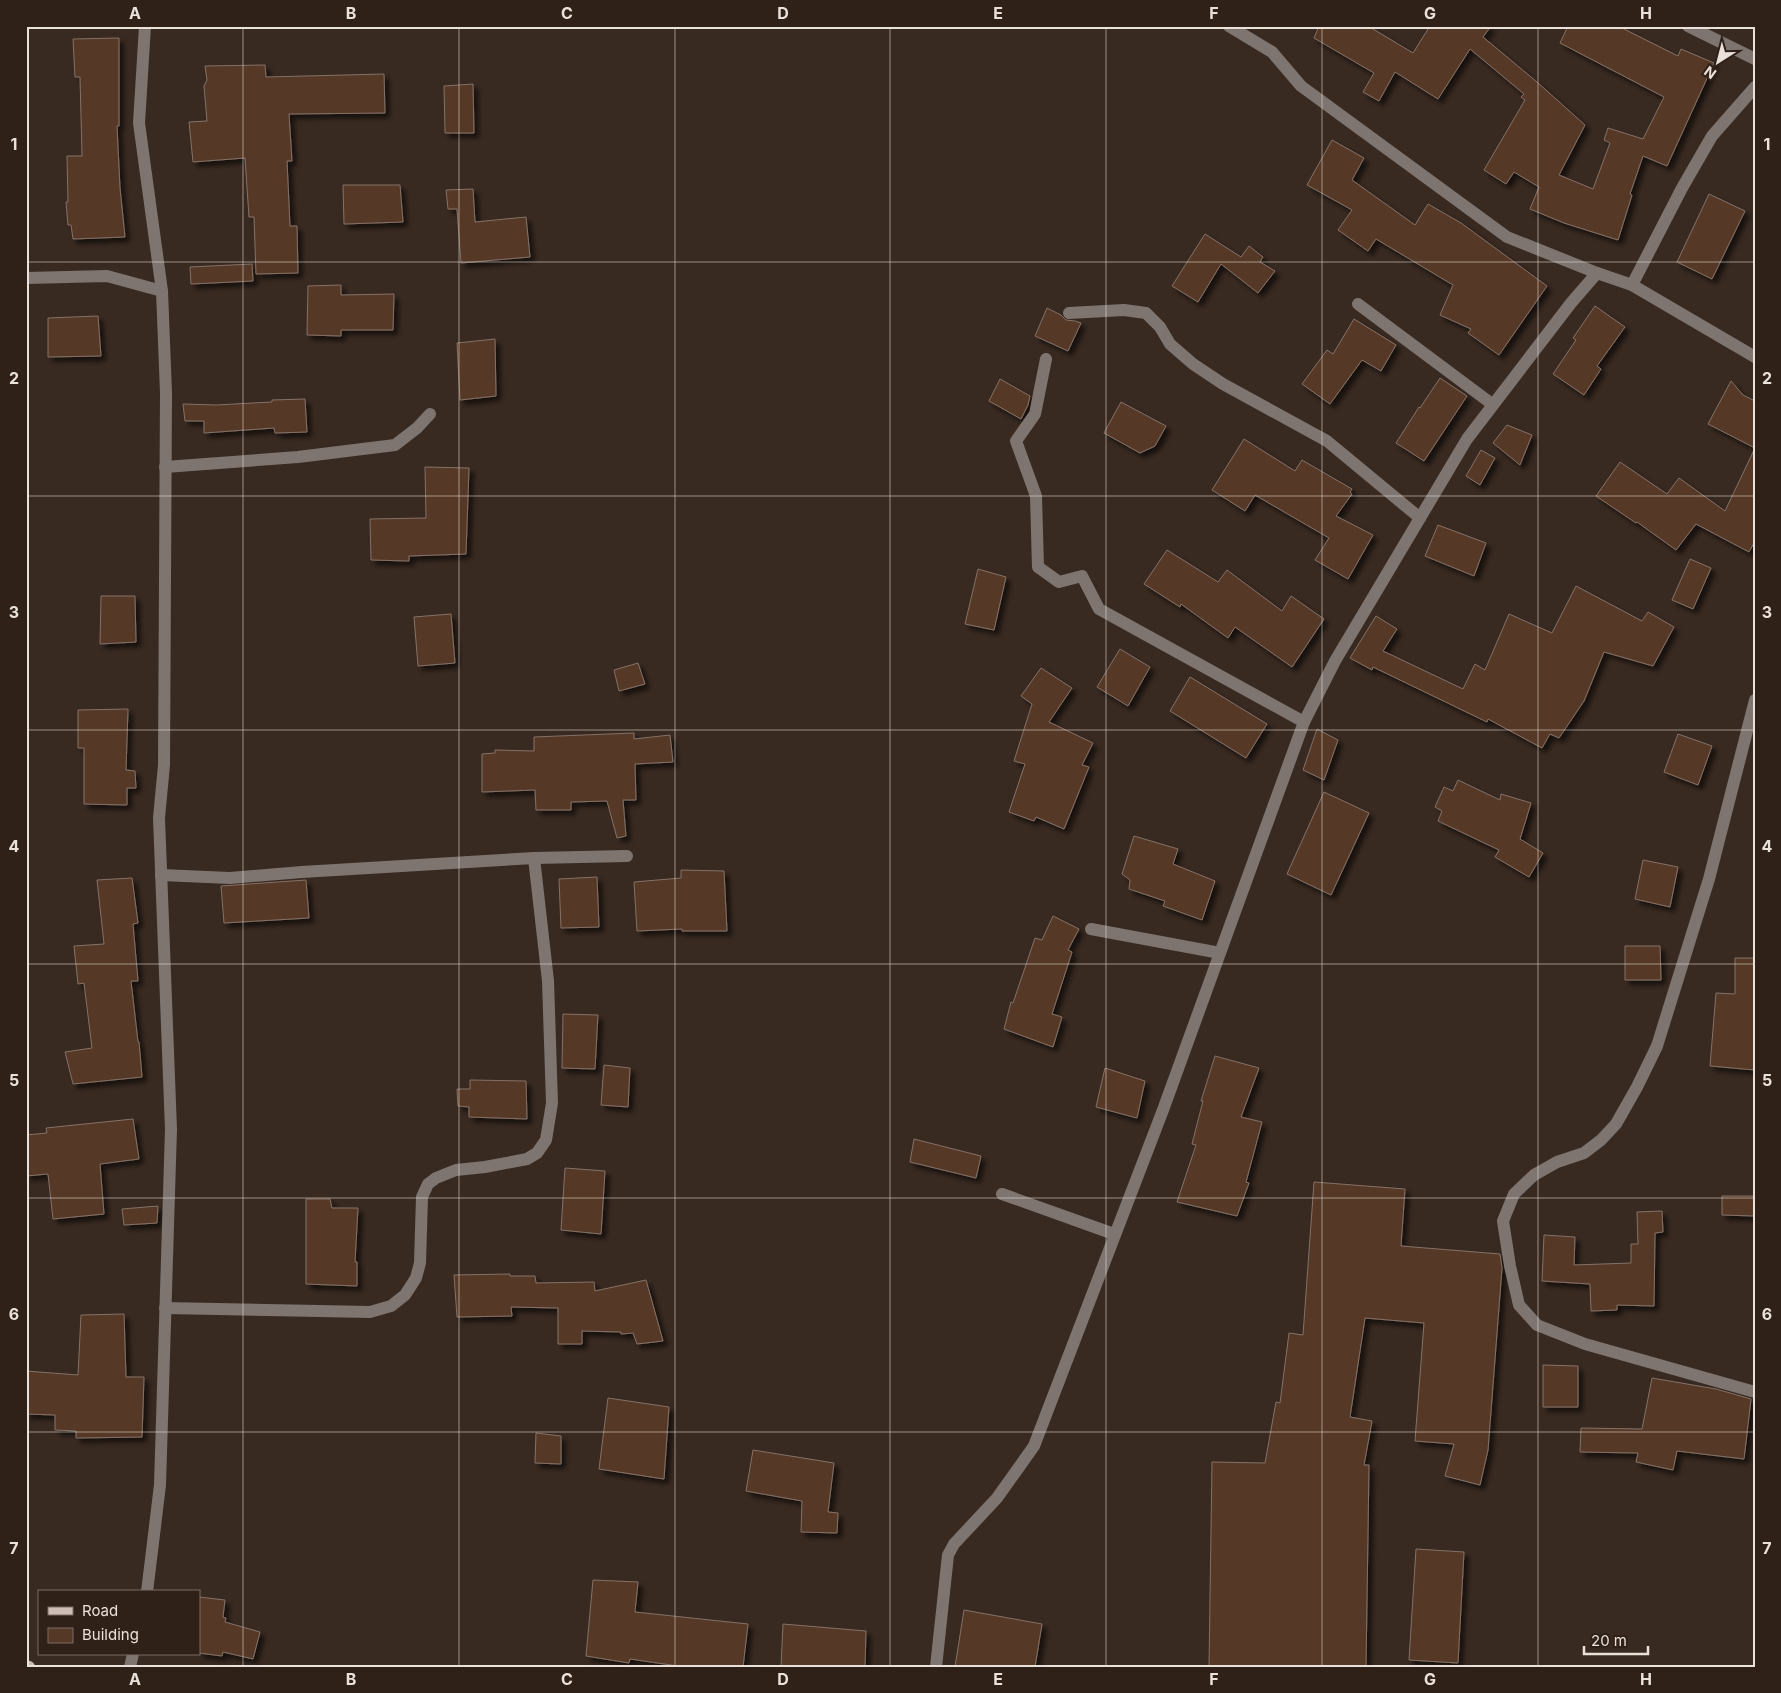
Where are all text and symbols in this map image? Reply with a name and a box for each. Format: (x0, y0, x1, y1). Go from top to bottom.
text: A (129, 3, 141, 23)
text: B (346, 3, 356, 23)
text: C (561, 3, 573, 23)
text: D (777, 3, 789, 23)
text: E (993, 3, 1003, 23)
text: F (1209, 3, 1219, 23)
text: G (1424, 3, 1436, 23)
text: H (1640, 3, 1652, 23)
north arrow (1694, 38, 1744, 88)
text: N (1701, 63, 1719, 83)
text: 1 (11, 134, 17, 154)
text: 1 (1764, 134, 1770, 154)
text: 2 (9, 368, 19, 388)
text: 2 (1762, 368, 1772, 388)
text: 3 (9, 602, 19, 622)
text: 3 (1762, 602, 1772, 622)
text: 4 (9, 836, 20, 856)
text: 4 (1762, 836, 1773, 856)
text: 5 (9, 1070, 19, 1090)
text: 5 (1762, 1070, 1772, 1090)
text: 6 (9, 1304, 19, 1324)
text: 6 (1762, 1304, 1772, 1324)
text: 7 (9, 1538, 19, 1558)
text: 7 (1762, 1538, 1772, 1558)
legend (38, 1590, 200, 1656)
text: Road (82, 1601, 118, 1620)
scale bar (1584, 1623, 1647, 1655)
text: Building (82, 1625, 139, 1644)
text: 20 m (1591, 1631, 1627, 1650)
text: A (129, 1669, 141, 1689)
text: B (346, 1669, 356, 1689)
text: C (561, 1669, 573, 1689)
text: D (777, 1669, 789, 1689)
text: E (993, 1669, 1003, 1689)
text: F (1209, 1669, 1219, 1689)
text: G (1424, 1669, 1436, 1689)
text: H (1640, 1669, 1652, 1689)

